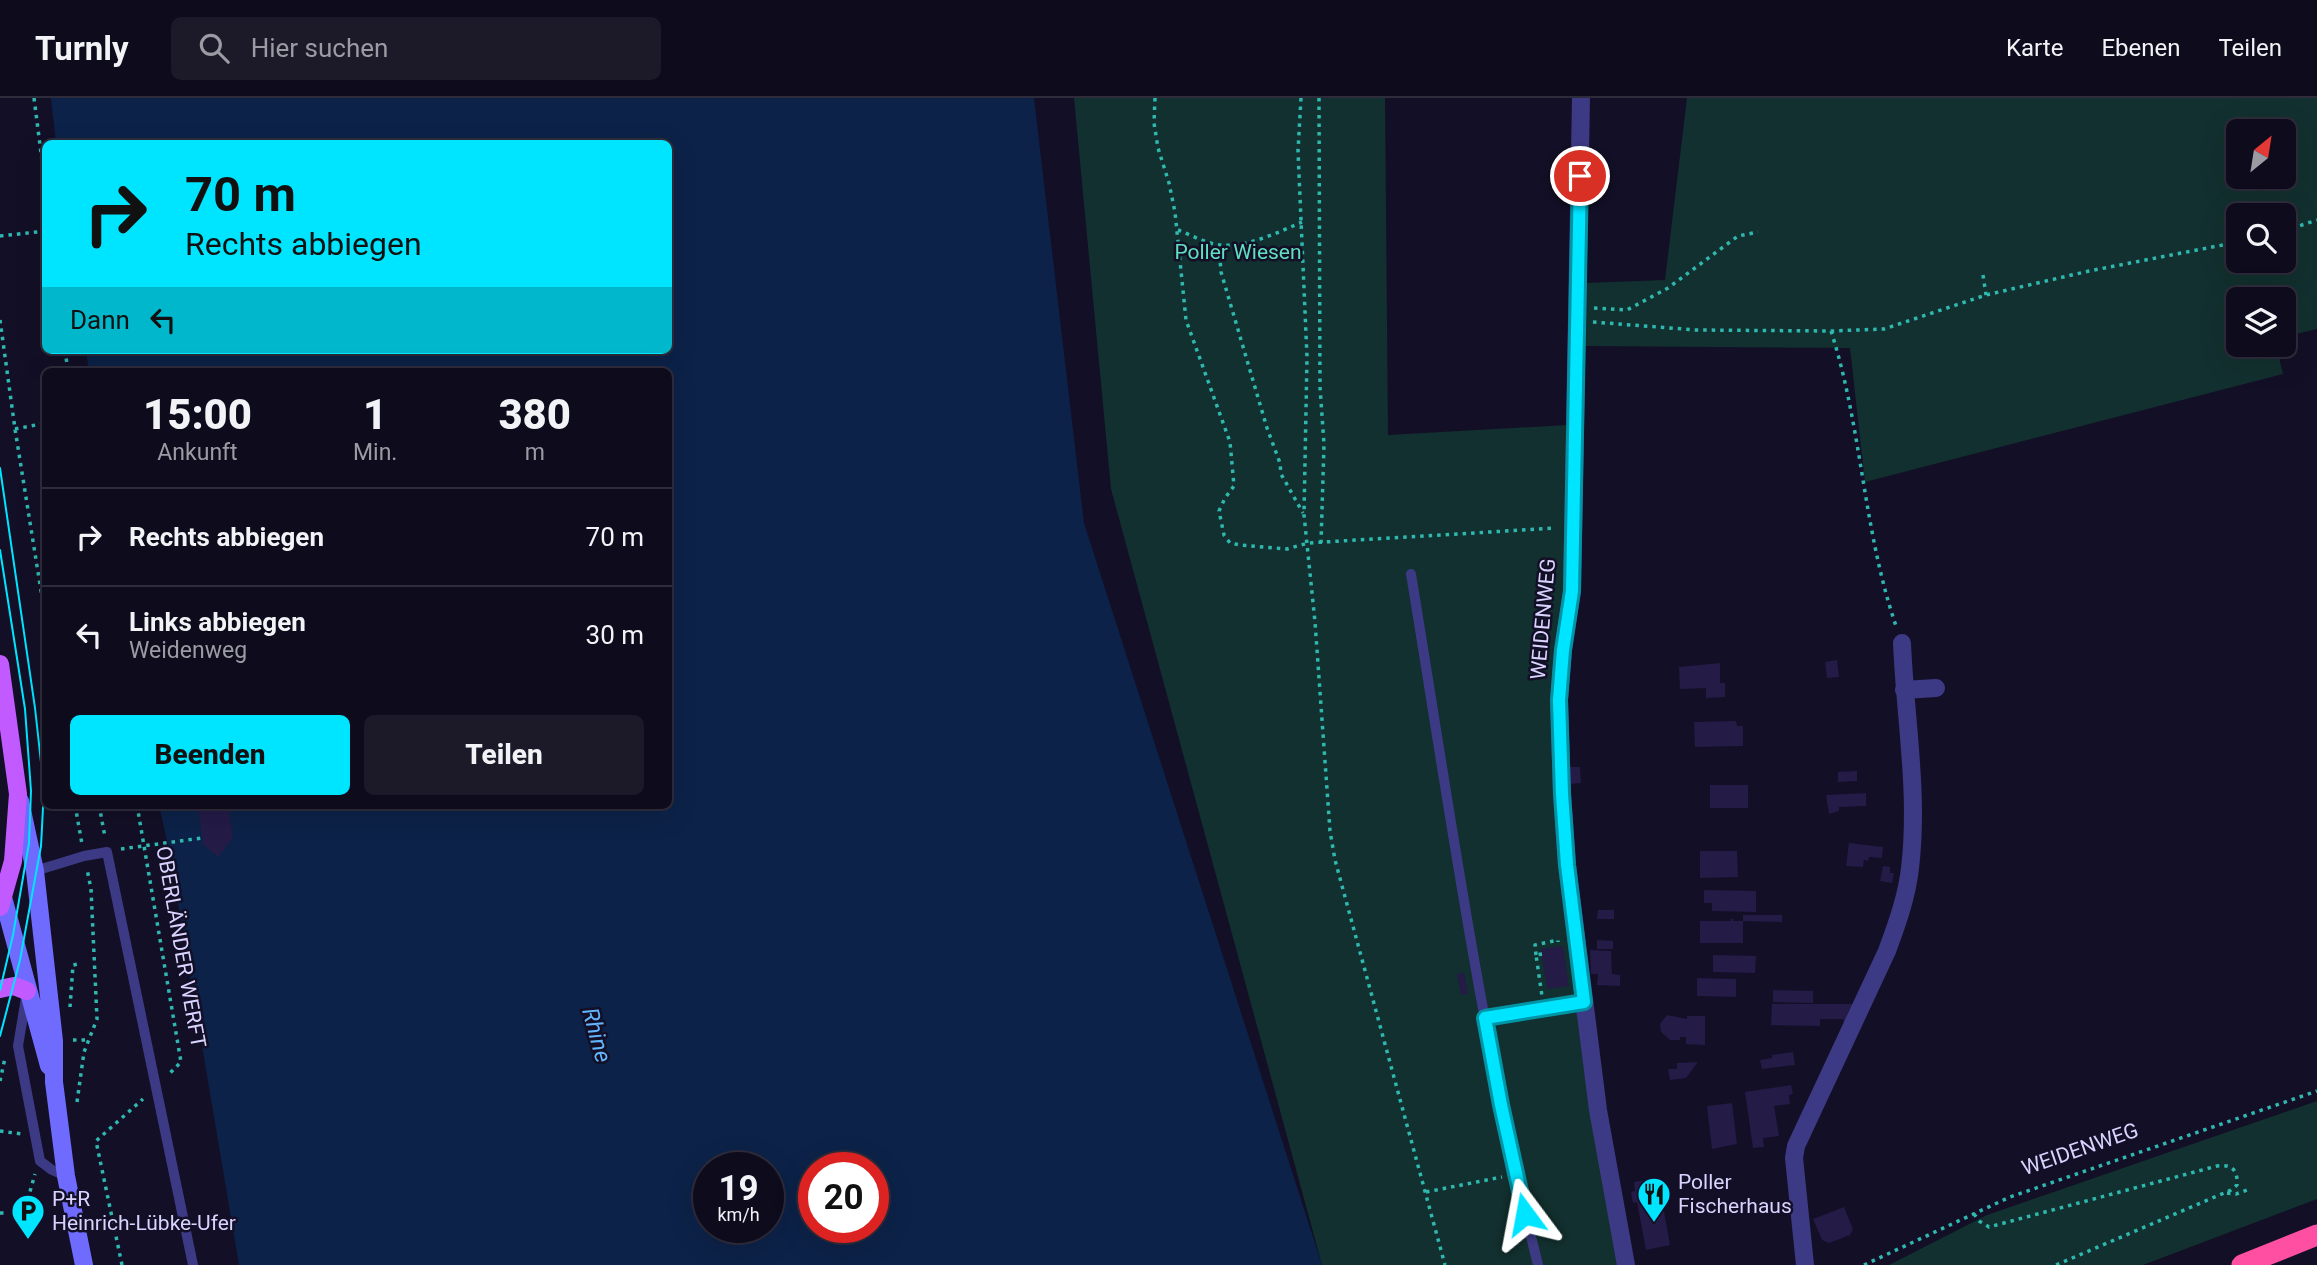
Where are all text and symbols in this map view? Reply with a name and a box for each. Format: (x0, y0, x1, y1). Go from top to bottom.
search box (171, 17, 661, 80)
text: Turnly (35, 29, 129, 68)
icon: search (195, 29, 233, 67)
text: Hier suchen (251, 33, 388, 63)
text: Karte (2006, 34, 2063, 62)
text: Ebenen (2101, 34, 2180, 62)
text: Teilen (2218, 34, 2282, 62)
north arrow (2226, 119, 2296, 189)
map controls (2226, 119, 2296, 357)
pin (1550, 146, 1610, 206)
icon: arrive (1561, 157, 1599, 195)
text: 70 m (185, 166, 296, 223)
icon: right (70, 168, 161, 259)
button: search (2226, 203, 2296, 273)
text: Rechts abbiegen (185, 225, 422, 263)
park label: Poller Wiesen (1174, 240, 1302, 264)
button: layers (2226, 287, 2296, 357)
icon: left (144, 301, 182, 339)
text: Dann (70, 305, 130, 335)
text: 15:00 (143, 390, 252, 439)
text: 1 (363, 390, 387, 439)
text: 380 (498, 390, 571, 439)
text: Ankunft (157, 439, 238, 466)
text: Min. (353, 439, 397, 466)
text: m (525, 439, 545, 466)
icon: right (70, 518, 108, 556)
text: Rechts abbiegen (129, 522, 324, 552)
text: 70 m (586, 522, 644, 552)
street label: WEIDENWEG (1526, 557, 1560, 681)
text: Links abbiegen (129, 607, 306, 637)
icon: left (70, 616, 108, 654)
text: 30 m (586, 620, 644, 650)
text: Weidenweg (129, 637, 247, 664)
button: Beenden (70, 715, 350, 795)
button: Teilen (364, 715, 644, 795)
street label: OBERLÄNDER WERFT (151, 844, 211, 1050)
water label: Rhine (576, 1005, 617, 1066)
street label: WEIDENWEG (2018, 1118, 2142, 1180)
speed limit sign: 20 (798, 1152, 889, 1243)
text: 19 (718, 1168, 759, 1209)
place label: Poller Fischerhaus (1678, 1170, 1792, 1218)
restaurant icon: Poller Fischerhaus (1635, 1175, 1673, 1224)
position arrow (1488, 1177, 1562, 1251)
place label: P+R Heinrich-Lübke-Ufer (52, 1187, 236, 1235)
parking icon: P+R Heinrich-Lübke-Ufer (9, 1192, 47, 1241)
text: km/h (717, 1204, 760, 1225)

